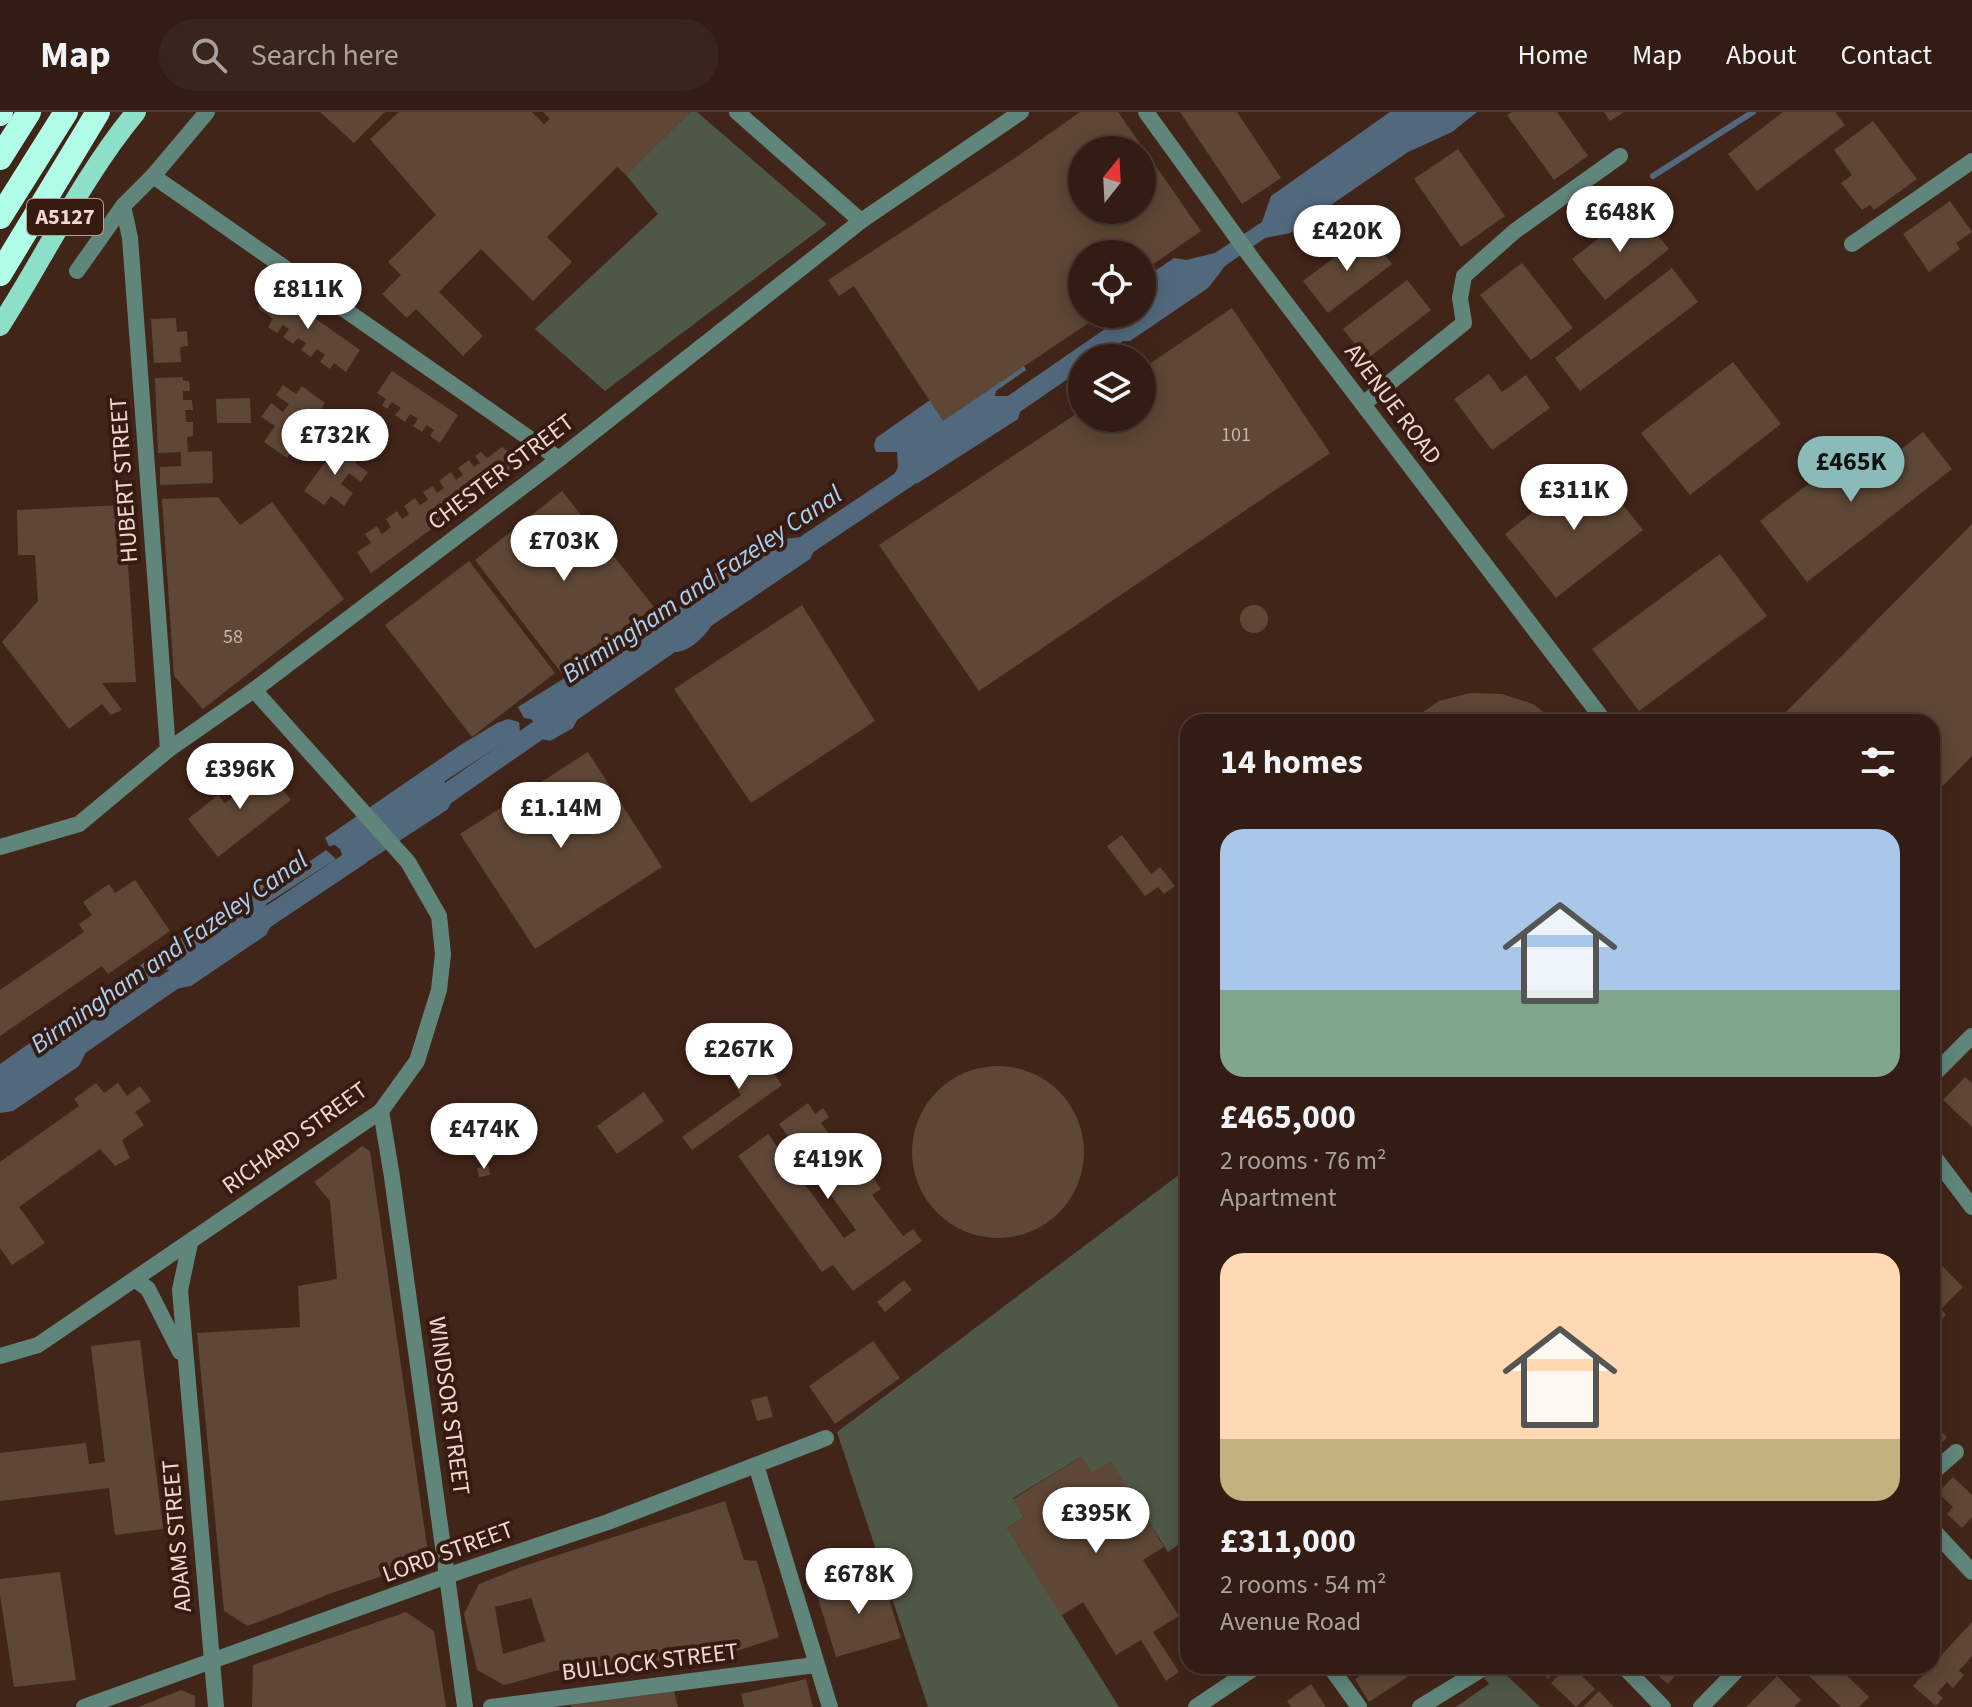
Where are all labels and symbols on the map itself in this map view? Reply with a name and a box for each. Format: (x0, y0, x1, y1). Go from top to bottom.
north arrow (1068, 136, 1156, 224)
pin: £648K (1564, 186, 1676, 254)
road number: A5127 (27, 199, 103, 235)
pin: £420K (1291, 205, 1403, 273)
pin: £811K (252, 263, 364, 331)
street label: AVENUE ROAD (1336, 336, 1450, 472)
street label: HUBERT STREET (101, 396, 147, 564)
street label: CHESTER STREET (420, 405, 582, 539)
pin: £732K (279, 409, 391, 477)
house number: 101 (1221, 421, 1251, 449)
pin: £465K (1795, 436, 1907, 504)
pin: £311K (1518, 464, 1630, 532)
water label: Birmingham and Fazeley Canal (554, 476, 850, 692)
pin: £703K (508, 515, 620, 583)
house number: 58 (223, 623, 243, 651)
pin: £396K (184, 743, 296, 811)
pin: £1.14M (496, 782, 626, 850)
water label: Birmingham and Fazeley Canal (23, 842, 316, 1062)
pin: £267K (683, 1023, 795, 1091)
street label: RICHARD STREET (215, 1073, 375, 1203)
pin: £474K (428, 1103, 540, 1171)
pin: £419K (772, 1133, 884, 1201)
street label: WINDSOR STREET (419, 1315, 479, 1498)
street label: ADAMS STREET (153, 1458, 201, 1614)
pin: £395K (1040, 1487, 1152, 1555)
street label: LORD STREET (378, 1512, 519, 1592)
pin: £678K (803, 1548, 915, 1616)
street label: BULLOCK STREET (560, 1634, 740, 1690)

